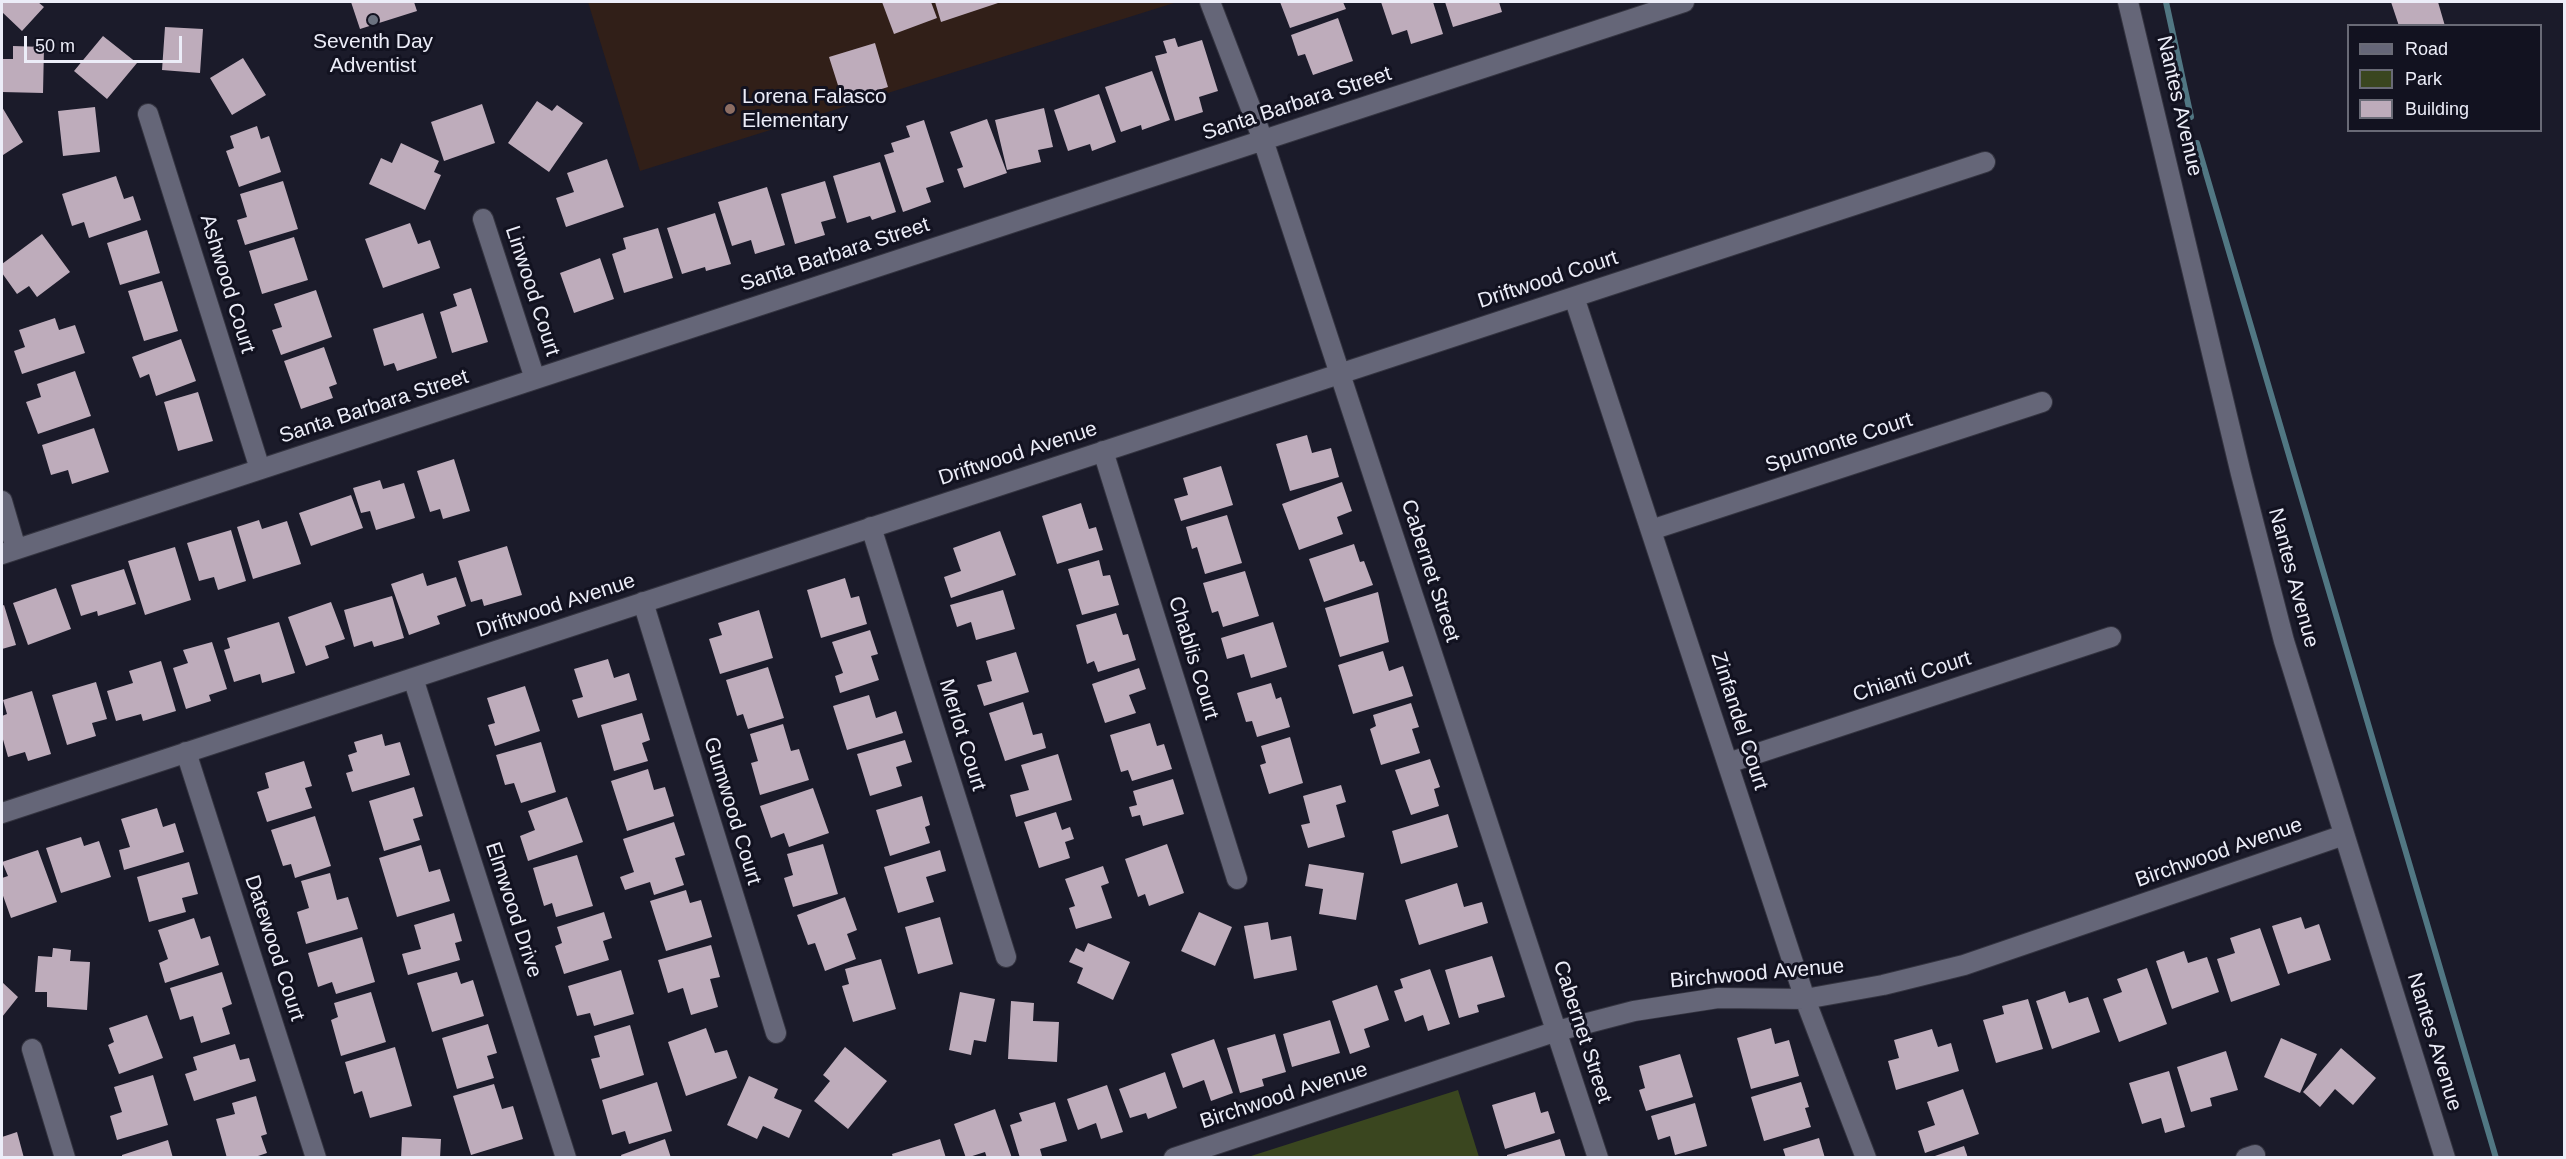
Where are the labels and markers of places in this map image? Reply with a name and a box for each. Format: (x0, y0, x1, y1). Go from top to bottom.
marker: Seventh Day Adventist (366, 13, 380, 27)
place label: Seventh Day Adventist (313, 29, 433, 79)
place label: Lorena Falasco Elementary (742, 84, 887, 134)
marker: Lorena Falasco Elementary (723, 102, 737, 116)

